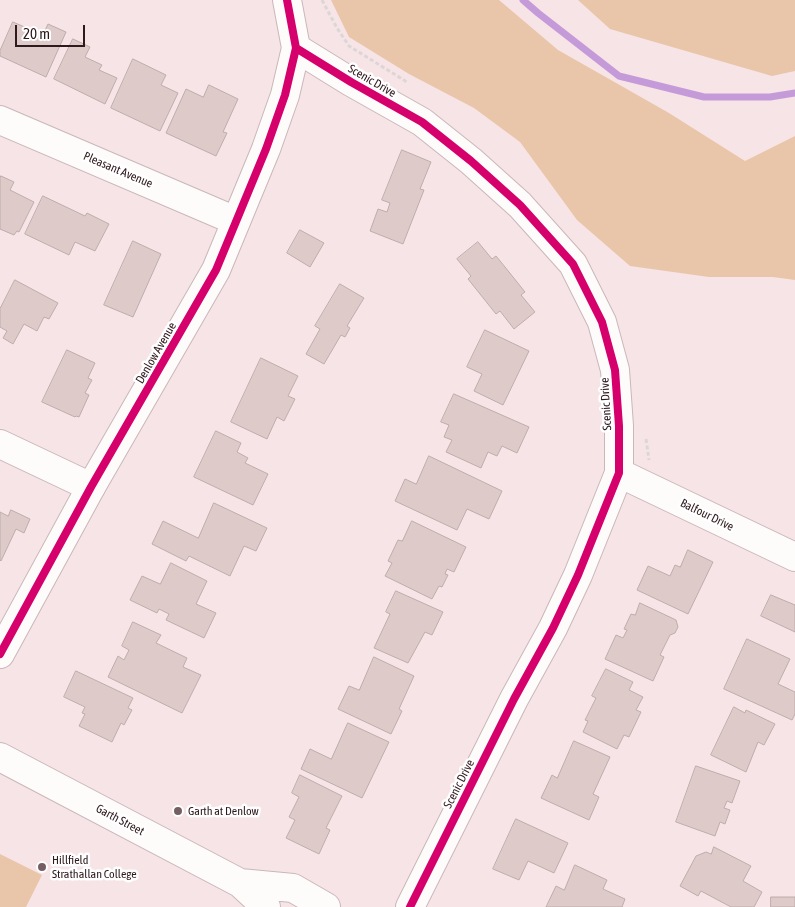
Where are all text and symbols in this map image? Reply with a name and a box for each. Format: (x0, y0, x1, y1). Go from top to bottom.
scale bar (18, 15, 88, 47)
text: 20 m (23, 25, 50, 42)
street label: Scenic Drive (346, 62, 398, 100)
street label: Pleasant Avenue (81, 149, 155, 191)
street label: Denlow Avenue (133, 320, 179, 386)
street label: Scenic Drive (597, 377, 615, 431)
street label: Balfour Drive (678, 496, 736, 534)
street label: Scenic Drive (441, 757, 477, 811)
street label: Garth Street (93, 801, 147, 839)
place label: Garth at Denlow (188, 804, 259, 818)
marker: Garth at Denlow (172, 805, 184, 817)
place label: Hillfield Strathallan College (52, 853, 137, 881)
marker: Hillfield Strathallan College (36, 861, 48, 873)

